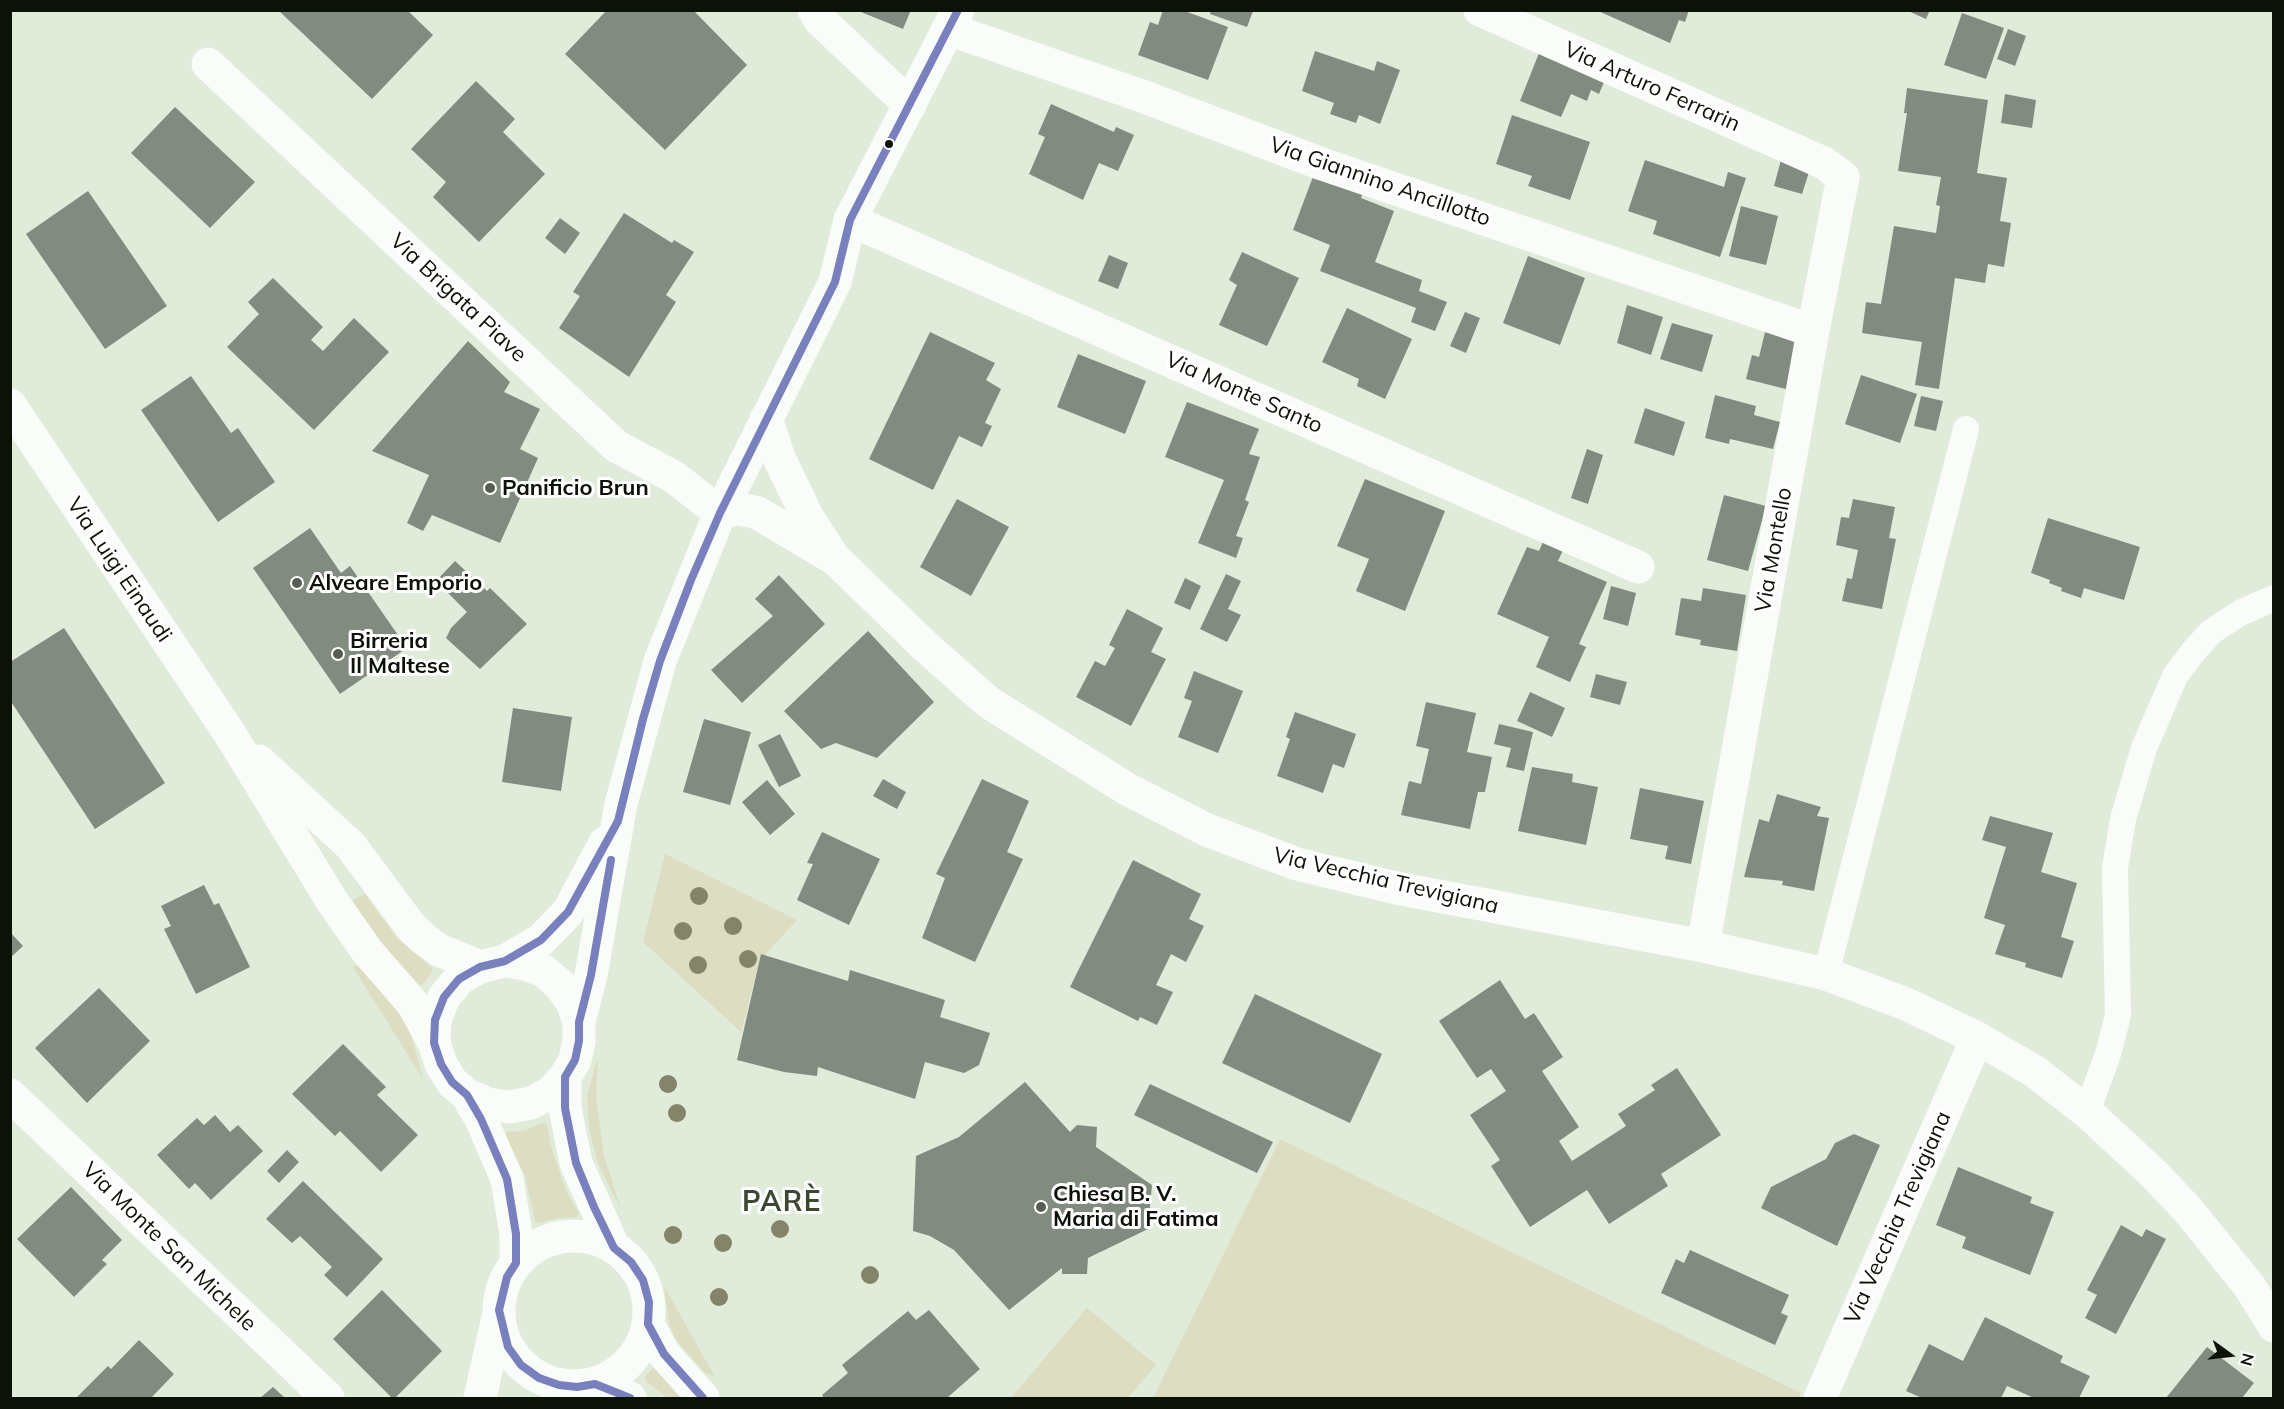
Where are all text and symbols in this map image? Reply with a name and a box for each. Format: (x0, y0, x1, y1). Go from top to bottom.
street label: Via Arturo Ferrarin (1560, 36, 1744, 138)
street label: Via Giannino Ancillotto (1266, 132, 1494, 232)
unlabelled marker (883, 138, 895, 150)
street label: Via Brigata Piave (384, 228, 532, 368)
street label: Via Monte Santo (1161, 347, 1327, 439)
place label: Panificio Brun (502, 475, 649, 501)
marker: Panificio Brun (483, 481, 497, 495)
street label: Via Montello (1750, 485, 1798, 615)
street label: Via Luigi Einaudi (61, 493, 177, 647)
place label: Alveare Emporio (309, 570, 482, 596)
marker: Alveare Emporio (290, 576, 304, 590)
place label: Birreria Il Maltese (350, 628, 450, 680)
marker: Birreria Il Maltese (331, 647, 345, 661)
street label: Via Vecchia Trevigiana (1271, 842, 1501, 920)
street label: Via Vecchia Trevigiana (1839, 1107, 1957, 1329)
street label: Via Monte San Michele (76, 1157, 262, 1337)
place label: Chiesa B. V. Maria di Fatima (1053, 1181, 1219, 1232)
district label: PARÈ (742, 1186, 822, 1220)
marker: Chiesa B. V. Maria di Fatima (1034, 1200, 1048, 1214)
north arrow (2200, 1325, 2260, 1385)
text: N (2236, 1351, 2259, 1368)

